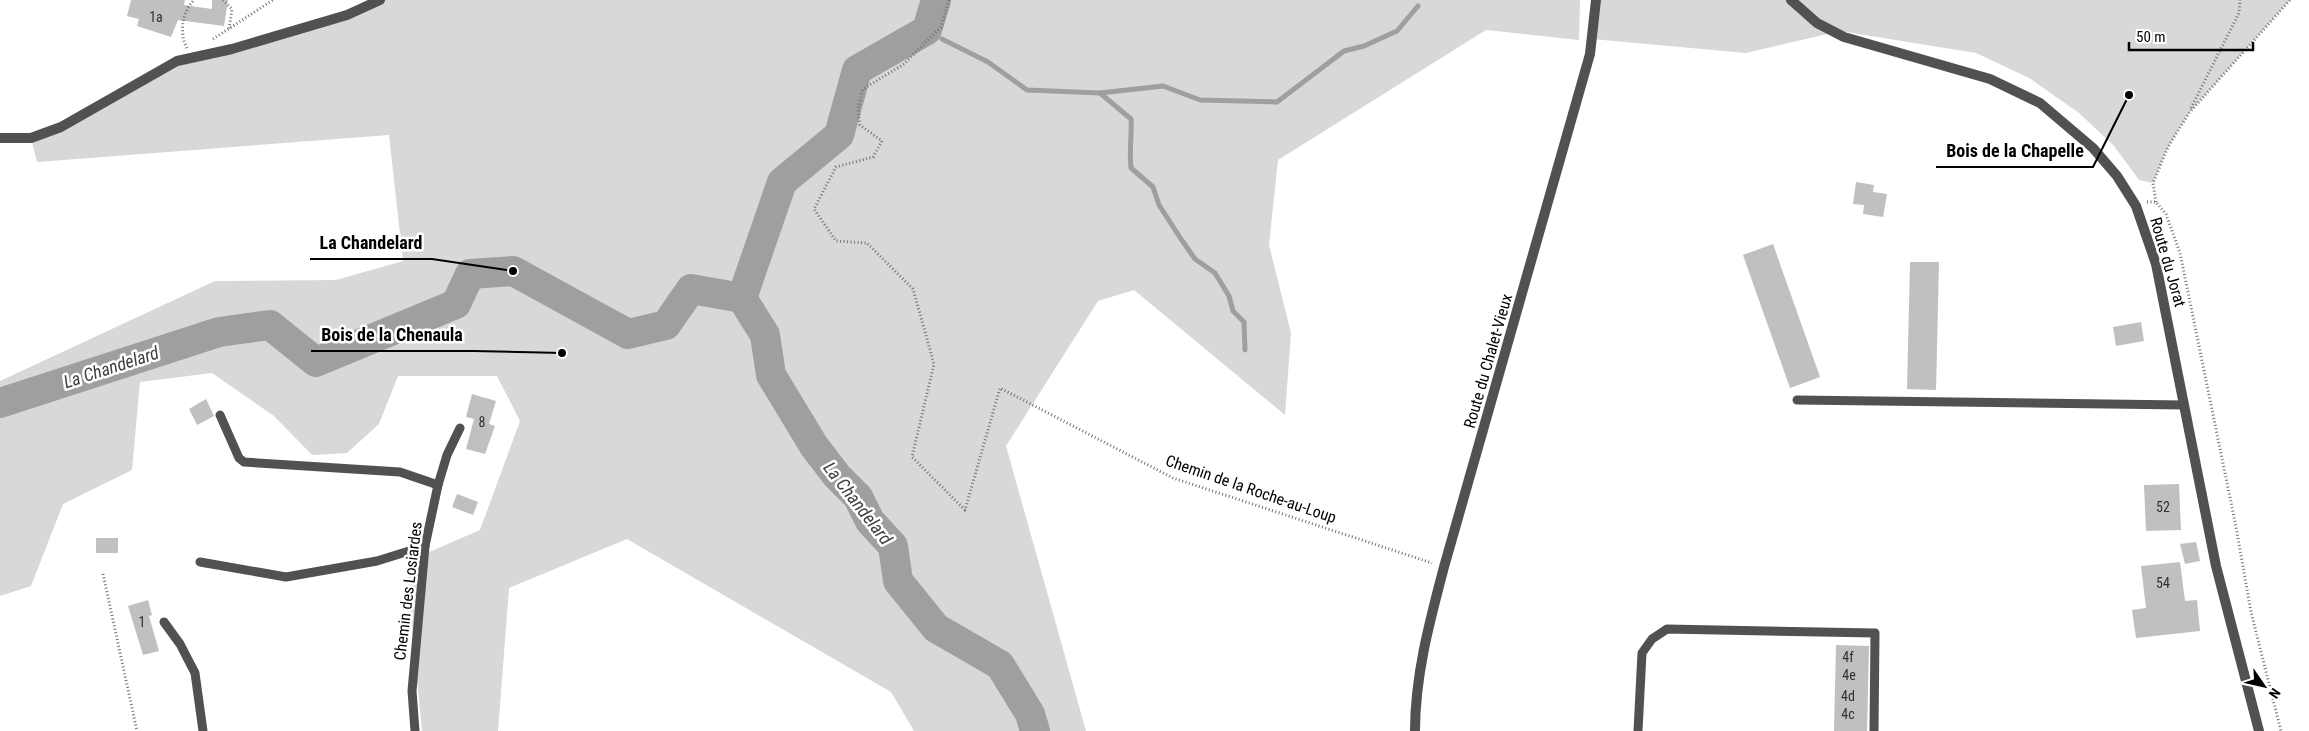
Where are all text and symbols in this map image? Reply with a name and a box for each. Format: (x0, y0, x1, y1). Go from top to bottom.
house number: 1a (149, 9, 163, 25)
scale bar (2129, 20, 2253, 52)
text: 50 m (2136, 28, 2166, 46)
callout: Bois de la Chapelle (1936, 134, 2093, 167)
text: Bois de la Chapelle (1946, 140, 2084, 161)
street label: Route du Jorat (2146, 215, 2190, 309)
callout: La Chandelard (310, 226, 432, 259)
text: La Chandelard (320, 232, 422, 253)
street label: Route du Chalet-Vieux (1460, 292, 1516, 430)
callout: Bois de la Chenaula (311, 318, 473, 351)
text: Bois de la Chenaula (321, 324, 463, 345)
water label: La Chandelard (61, 342, 162, 392)
house number: 8 (479, 414, 486, 430)
street label: Chemin de la Roche-au-Loup (1163, 451, 1339, 527)
water label: La Chandelard (819, 458, 897, 549)
house number: 52 (2156, 499, 2170, 515)
street label: Chemin des Losiardes (390, 521, 426, 661)
house number: 54 (2156, 575, 2170, 591)
house number: 1 (139, 614, 145, 630)
house number: 4f (1842, 649, 1854, 665)
north arrow (2239, 661, 2289, 711)
house number: 4e (1842, 667, 1856, 683)
text: N (2266, 685, 2284, 701)
house number: 4d (1841, 688, 1855, 704)
house number: 4c (1841, 706, 1855, 722)

